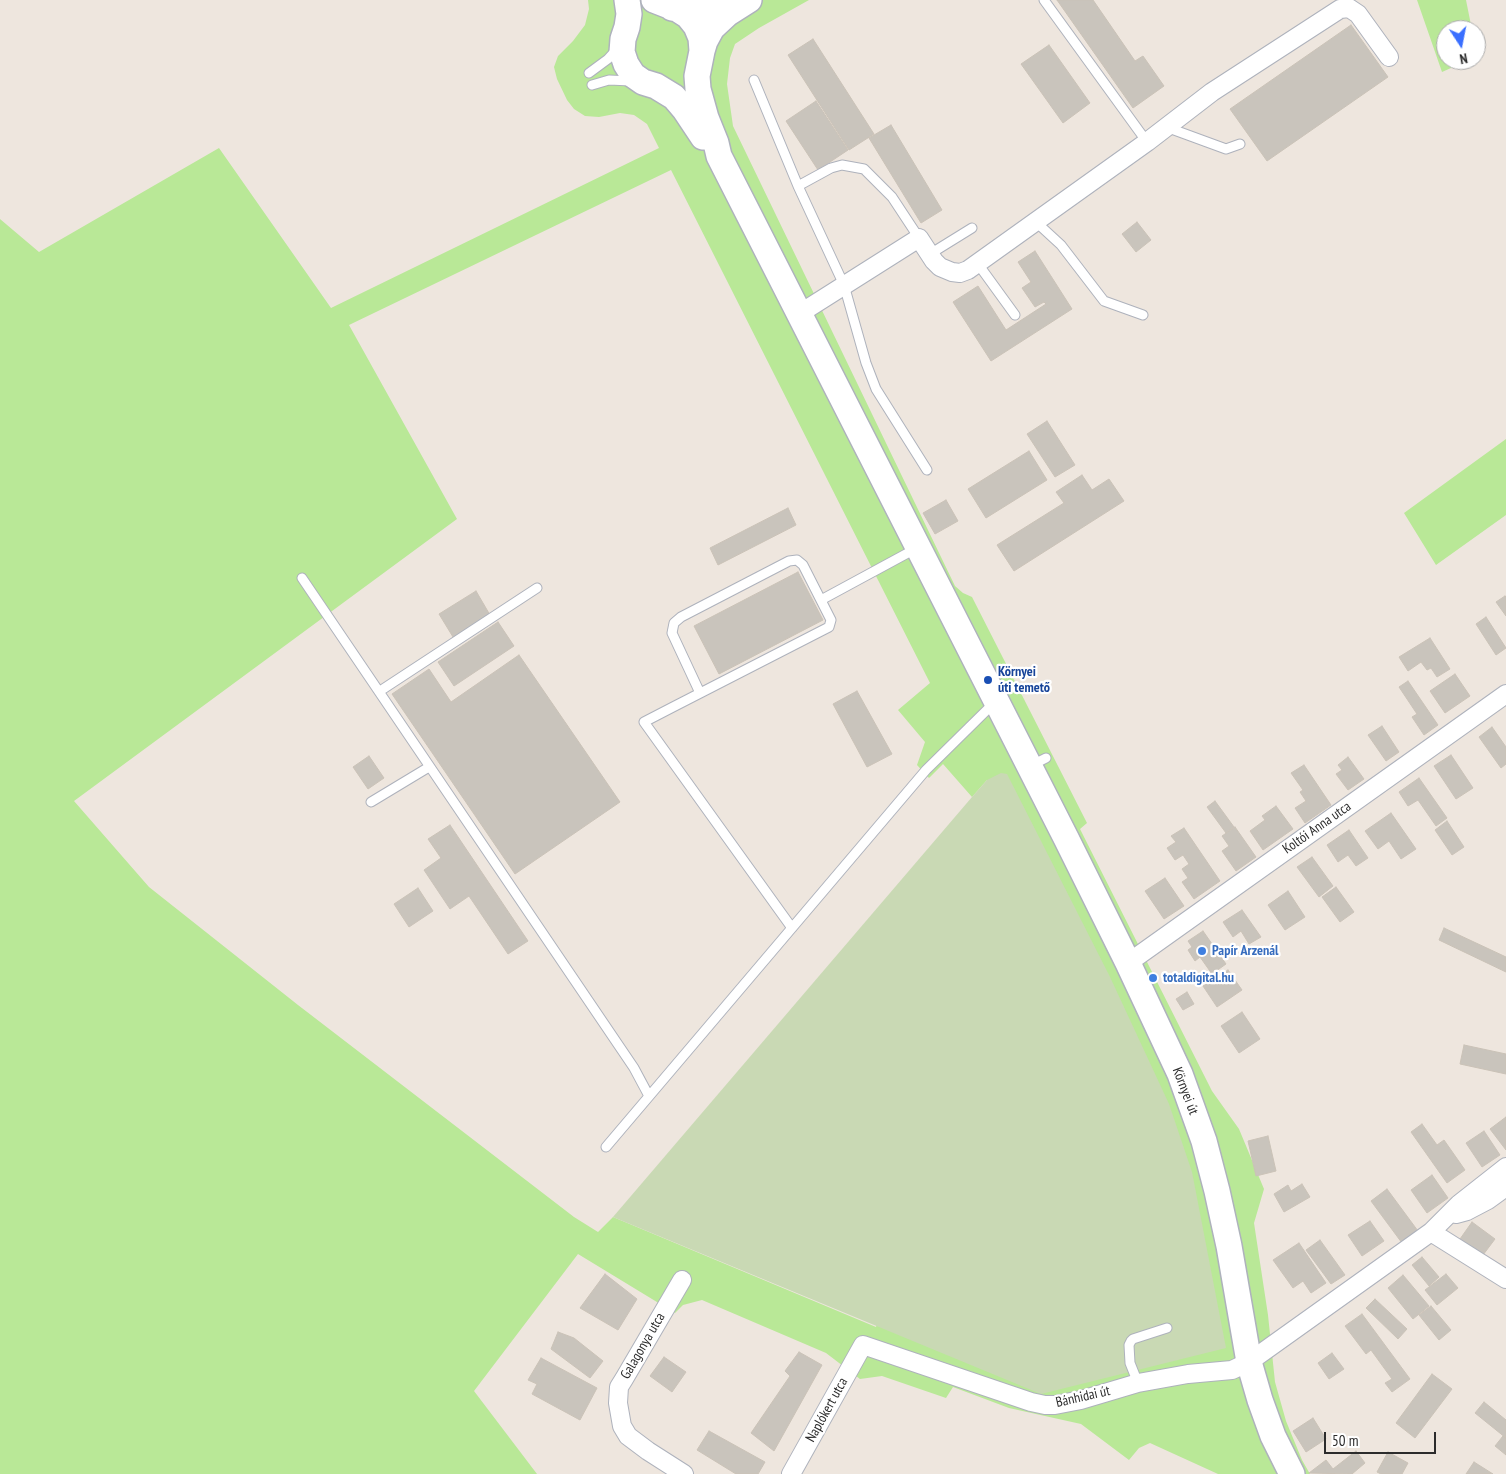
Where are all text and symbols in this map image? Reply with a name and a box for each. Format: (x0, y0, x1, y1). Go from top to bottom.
north arrow (1436, 20, 1486, 70)
text: N (1458, 49, 1469, 68)
place label: Környei úti temető (998, 664, 1050, 696)
marker: Környei úti temető (982, 674, 994, 686)
street label: Koltói Anna utca (1280, 798, 1354, 858)
place label: Papír Arzenál (1212, 943, 1278, 959)
marker: Papír Arzenál (1196, 945, 1208, 957)
place label: totaldigital.hu (1163, 970, 1234, 986)
marker: totaldigital.hu (1147, 972, 1159, 984)
street label: Környei út (1168, 1065, 1202, 1117)
street label: Galagonya utca (617, 1310, 669, 1382)
street label: Naplókert utca (802, 1375, 852, 1445)
street label: Bánhidai út (1054, 1383, 1112, 1411)
scale bar (1326, 1422, 1438, 1454)
text: 50 m (1332, 1431, 1358, 1450)

